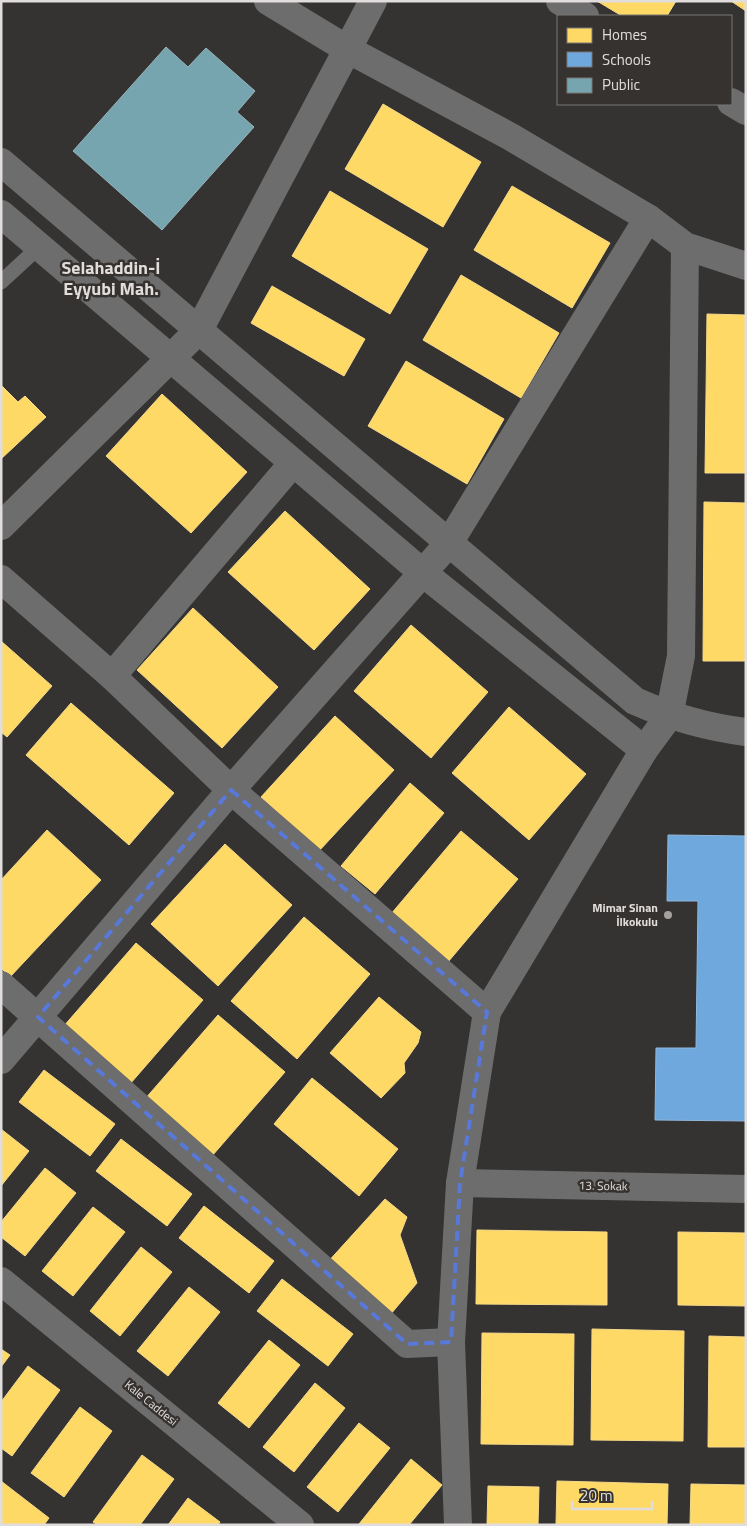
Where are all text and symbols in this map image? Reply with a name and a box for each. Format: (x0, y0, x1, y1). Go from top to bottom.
legend (557, 15, 732, 105)
text: Homes (602, 23, 647, 46)
text: Schools (602, 48, 651, 71)
text: Public (602, 73, 640, 96)
district label: Selahaddin-İ Eyyubi Mah. (61, 254, 161, 302)
place label: Mimar Sinan İlkokulu (592, 898, 658, 931)
marker: Mimar Sinan İlkokulu (662, 909, 674, 921)
street label: 13. Sokak (578, 1176, 628, 1195)
street label: Kale Caddesi (121, 1375, 182, 1430)
scale bar (572, 1478, 652, 1510)
text: 20 m (580, 1484, 613, 1507)

